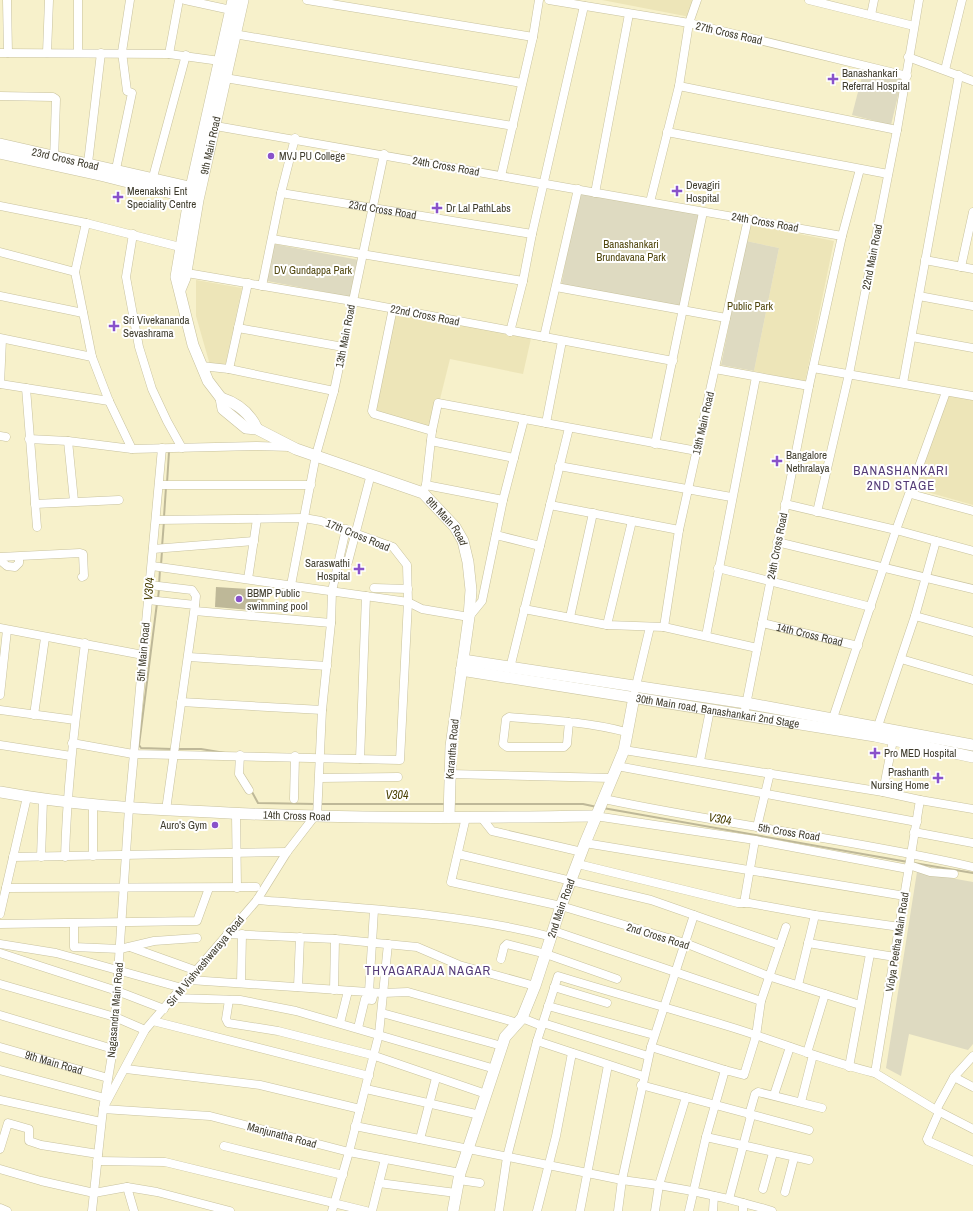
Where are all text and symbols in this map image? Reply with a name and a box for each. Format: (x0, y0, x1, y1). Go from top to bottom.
street label: 27th Cross Road (694, 19, 764, 47)
place label: Banashankari Referral Hospital (842, 66, 910, 93)
marker: Banashankari Referral Hospital (827, 73, 839, 85)
street label: 9th Main Road (197, 115, 224, 176)
street label: 23rd Cross Road (30, 144, 100, 173)
place label: MVJ PU College (279, 149, 345, 163)
marker: MVJ PU College (266, 151, 276, 161)
street label: 24th Cross Road (411, 153, 481, 179)
place label: Devagiri Hospital (686, 178, 720, 205)
place label: Meenakshi Ent Speciality Centre (127, 184, 196, 211)
marker: Devagiri Hospital (671, 185, 683, 197)
marker: Meenakshi Ent Speciality Centre (112, 191, 124, 203)
street label: 23rd Cross Road (348, 197, 418, 222)
place label: Dr Lal PathLabs (446, 201, 511, 215)
marker: Dr Lal PathLabs (431, 202, 443, 214)
street label: 24th Cross Road (730, 209, 800, 235)
street label: 22nd Main Road (859, 223, 885, 291)
park label: Banashankari Brundavana Park (596, 237, 666, 264)
park label: DV Gundappa Park (274, 263, 353, 277)
park label: Public Park (727, 299, 774, 313)
street label: 22nd Cross Road (389, 301, 461, 329)
street label: 13th Main Road (332, 303, 358, 369)
place label: Sri Vivekananda Sevashrama (123, 313, 190, 340)
marker: Sri Vivekananda Sevashrama (108, 320, 120, 332)
street label: 19th Main Road (689, 390, 717, 456)
place label: Bangalore Nethralaya (786, 448, 830, 475)
marker: Bangalore Nethralaya (771, 455, 783, 467)
district label: BANASHANKARI 2ND STAGE (853, 462, 949, 494)
street label: 9th Main Road (423, 494, 471, 547)
street label: 24th Cross Road (764, 511, 790, 581)
street label: 17th Cross Road (324, 516, 392, 554)
place label: Saraswathi Hospital (305, 556, 350, 583)
marker: Saraswathi Hospital (353, 563, 365, 575)
water label: V304 (140, 576, 158, 601)
place label: BBMP Public swimming pool (247, 586, 308, 613)
marker: BBMP Public swimming pool (234, 594, 244, 604)
street label: 14th Cross Road (775, 620, 844, 649)
street label: 5th Main Road (133, 622, 153, 682)
street label: 30th Main road, Banashankari 2nd Stage (635, 691, 801, 731)
street label: Karantha Road (442, 718, 462, 780)
place label: Pro MED Hospital (884, 746, 956, 760)
marker: Pro MED Hospital (869, 747, 881, 759)
place label: Prashanth Nursing Home (871, 765, 929, 792)
marker: Prashanth Nursing Home (932, 772, 944, 784)
water label: V304 (386, 787, 409, 803)
street label: 14th Cross Road (263, 807, 331, 823)
water label: V304 (707, 809, 733, 829)
place label: Auro's Gym (159, 818, 207, 832)
marker: Auro's Gym (210, 820, 220, 830)
street label: 5th Cross Road (757, 820, 821, 844)
street label: 2nd Main Road (544, 877, 578, 940)
street label: Vidya Peetha Main Road (882, 891, 912, 993)
street label: Sir M Vishveshwaraya Road (163, 913, 247, 1009)
street label: 2nd Cross Road (625, 920, 691, 952)
street label: Nagasandra Main Road (104, 962, 126, 1058)
district label: THYAGARAJA NAGAR (365, 962, 491, 979)
street label: 9th Main Road (23, 1048, 84, 1077)
street label: Manjunatha Road (246, 1119, 318, 1151)

